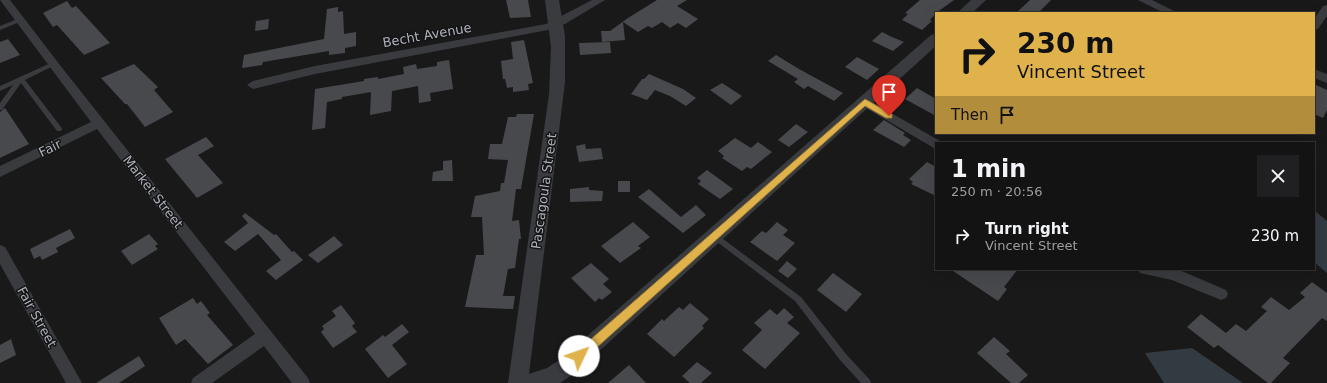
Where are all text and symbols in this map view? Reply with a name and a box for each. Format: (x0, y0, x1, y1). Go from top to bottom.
street label: Becht Avenue (381, 20, 473, 50)
text: 230 m (1017, 27, 1114, 60)
icon: right (951, 28, 1003, 80)
text: Vincent Street (1017, 61, 1145, 82)
pin (872, 75, 906, 116)
icon: arrive (878, 81, 900, 103)
icon: arrive (996, 104, 1018, 126)
text: Then (951, 106, 988, 124)
street label: Pascagoula Street (528, 132, 560, 250)
street label: Fair (36, 136, 64, 160)
street label: Market Street (120, 153, 186, 231)
text: 1 min (951, 155, 1026, 183)
button: close (1257, 155, 1299, 197)
text: 250 m · 20:56 (951, 184, 1042, 199)
text: Turn right (985, 220, 1069, 238)
icon: right (951, 225, 973, 247)
text: 230 m (1251, 227, 1299, 245)
text: Vincent Street (985, 238, 1078, 253)
street label: Fair Street (14, 284, 60, 350)
position arrow (558, 335, 600, 377)

